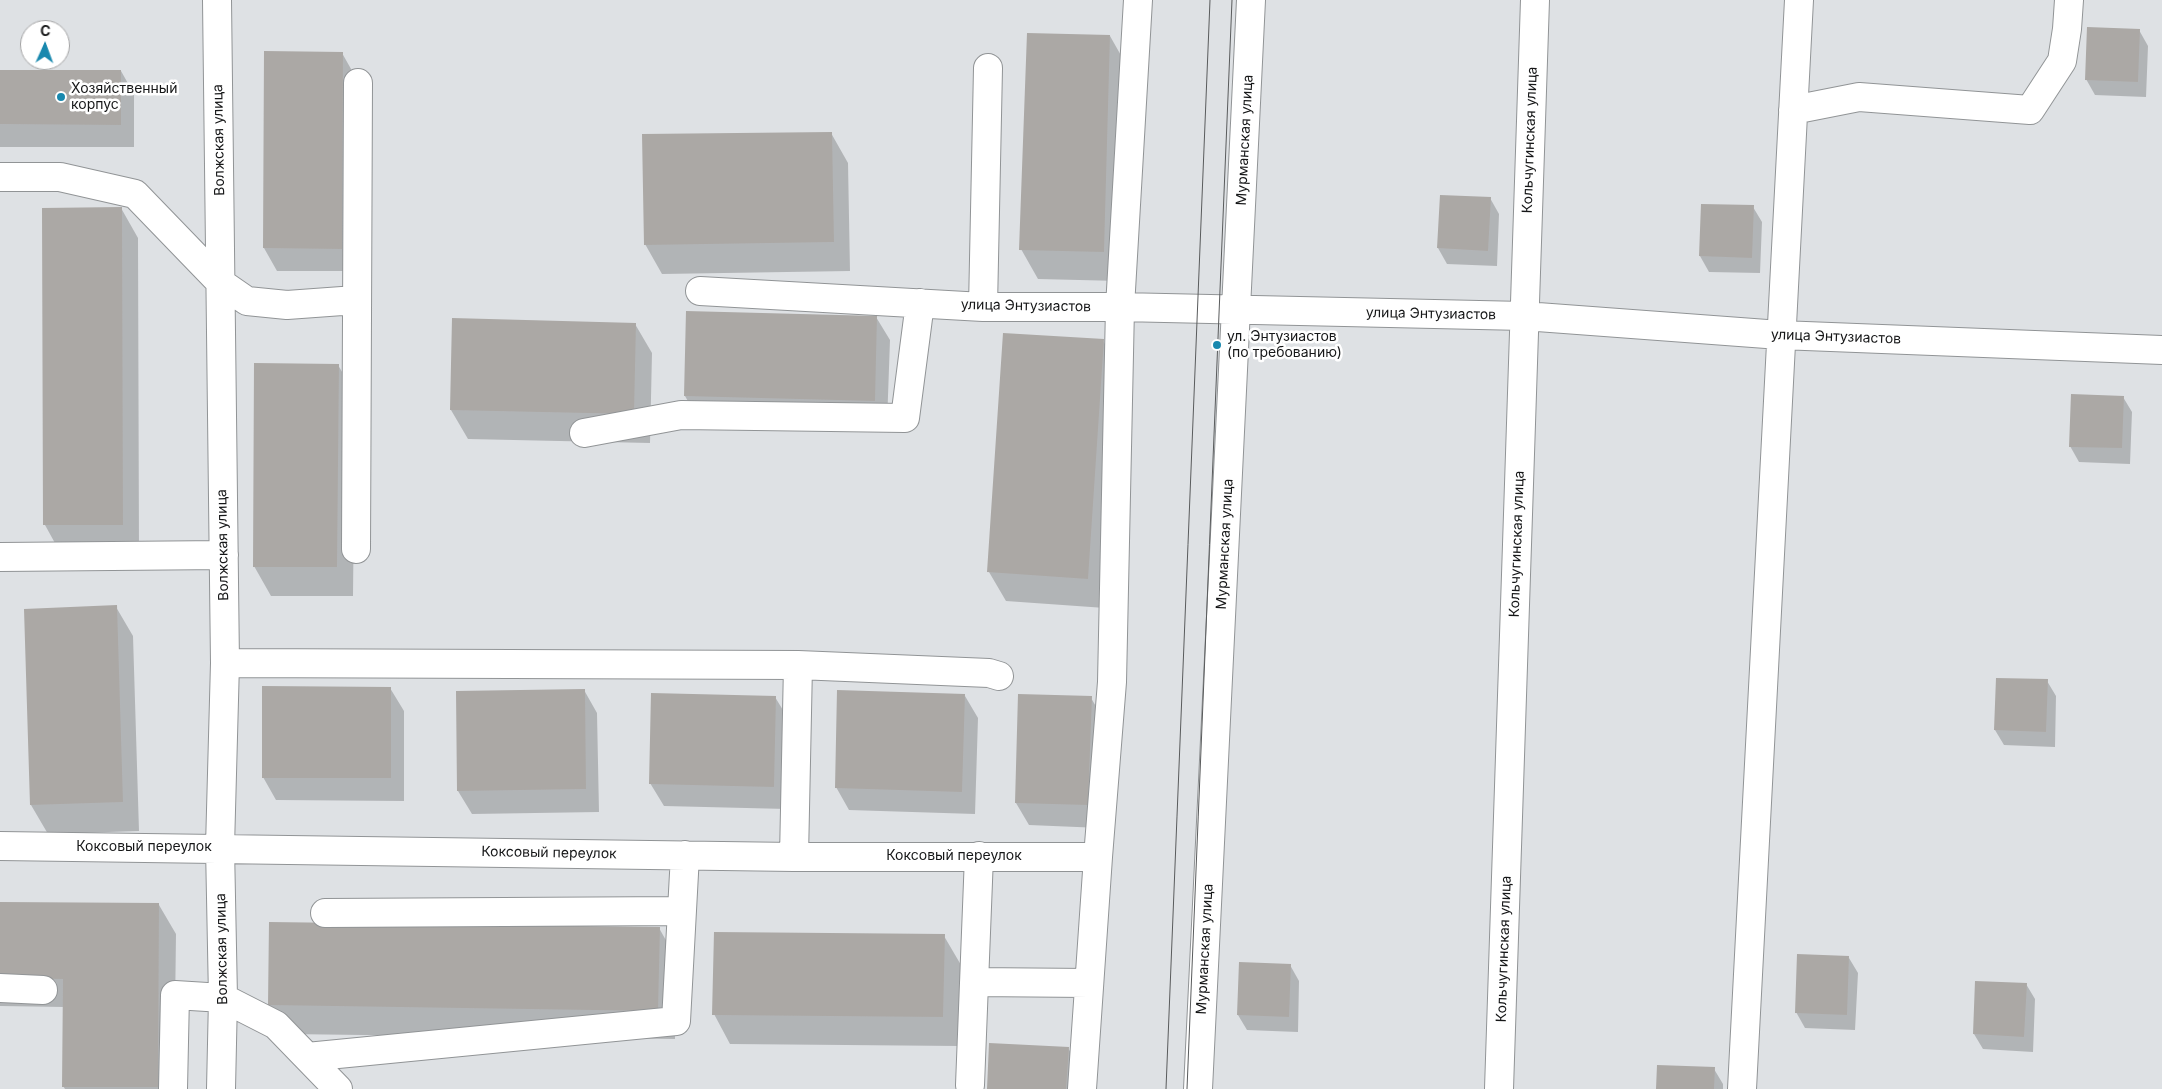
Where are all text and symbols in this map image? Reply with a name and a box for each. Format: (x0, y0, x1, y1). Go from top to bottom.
north arrow (20, 20, 70, 70)
text: С (40, 22, 51, 39)
street label: Кольчугинская улица (1519, 66, 1541, 214)
street label: Мурманская улица (1233, 74, 1257, 206)
place label: Хозяйственный корпус (71, 81, 177, 114)
street label: Волжская улица (210, 84, 228, 196)
marker: Хозяйственный корпус (55, 91, 67, 103)
street label: улица Энтузиастов (961, 296, 1091, 316)
street label: улица Энтузиастов (1366, 304, 1496, 324)
street label: улица Энтузиастов (1771, 326, 1901, 348)
place label: ул. Энтузиастов (по требованию) (1227, 329, 1342, 362)
marker: ул. Энтузиастов (по требованию) (1211, 339, 1223, 351)
street label: Кольчугинская улица (1506, 470, 1528, 618)
street label: Мурманская улица (1213, 478, 1237, 610)
street label: Волжская улица (214, 489, 232, 601)
street label: Коксовый переулок (76, 839, 212, 855)
street label: Коксовый переулок (481, 843, 617, 863)
street label: Коксовый переулок (886, 848, 1022, 864)
street label: Кольчугинская улица (1493, 875, 1515, 1023)
street label: Мурманская улица (1193, 883, 1217, 1015)
street label: Волжская улица (213, 893, 231, 1005)

